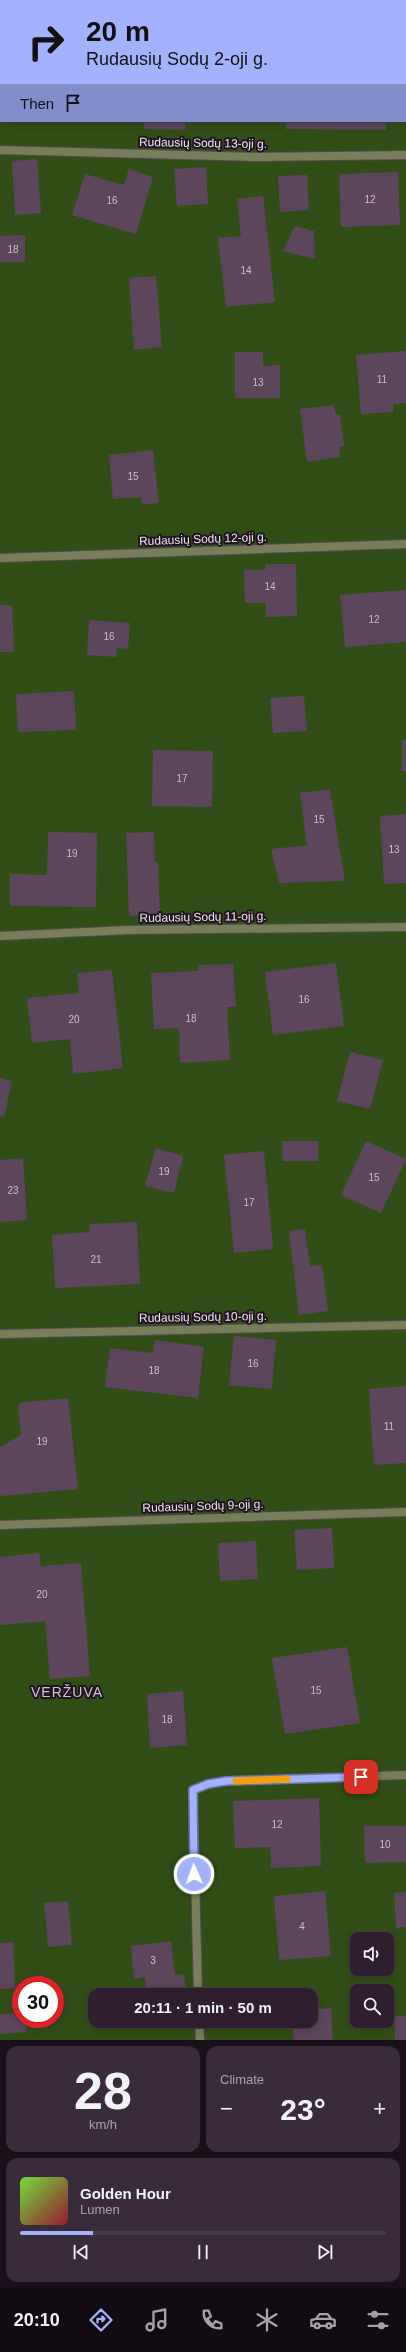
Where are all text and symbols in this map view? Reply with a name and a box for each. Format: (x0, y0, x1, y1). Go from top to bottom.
icon: right (20, 16, 72, 68)
text: 20 m (86, 16, 150, 47)
text: Rudausių Sodų 2-oji g. (86, 49, 268, 69)
icon: arrive (62, 92, 84, 114)
text: Then (20, 95, 54, 112)
street label: Rudausių Sodų 13-oji g. (139, 135, 267, 151)
house number: 12 (364, 194, 376, 205)
house number: 16 (106, 195, 118, 206)
house number: 18 (7, 244, 19, 255)
house number: 14 (240, 265, 252, 276)
house number: 11 (377, 374, 388, 385)
house number: 13 (252, 377, 264, 388)
house number: 15 (127, 471, 139, 482)
street label: Rudausių Sodų 12-oji g. (139, 530, 267, 548)
house number: 14 (264, 581, 276, 592)
house number: 12 (368, 614, 380, 625)
house number: 16 (103, 631, 115, 642)
house number: 17 (176, 773, 188, 784)
house number: 15 (313, 814, 325, 825)
house number: 13 (388, 844, 400, 855)
house number: 19 (66, 848, 78, 859)
street label: Rudausių Sodų 11-oji g. (139, 909, 267, 925)
house number: 16 (298, 994, 310, 1005)
house number: 18 (185, 1013, 197, 1024)
house number: 20 (68, 1014, 80, 1025)
house number: 19 (158, 1166, 170, 1177)
house number: 15 (368, 1172, 380, 1183)
house number: 23 (7, 1185, 19, 1196)
house number: 17 (243, 1197, 255, 1208)
house number: 21 (90, 1254, 102, 1265)
street label: Rudausių Sodų 10-oji g. (139, 1309, 267, 1325)
house number: 16 (247, 1358, 259, 1369)
house number: 18 (148, 1365, 160, 1376)
house number: 11 (384, 1421, 395, 1432)
house number: 19 (36, 1436, 48, 1447)
street label: Rudausių Sodų 9-oji g. (142, 1497, 264, 1515)
house number: 20 (36, 1589, 48, 1600)
district label: VERŽUVA (31, 1684, 103, 1700)
house number: 15 (310, 1685, 322, 1696)
house number: 18 (161, 1714, 173, 1725)
pin (344, 1760, 378, 1794)
icon: arrive (350, 1766, 372, 1788)
house number: 12 (271, 1819, 283, 1830)
house number: 10 (379, 1839, 391, 1850)
position arrow (173, 1853, 215, 1895)
house number: 4 (299, 1921, 305, 1932)
map controls (350, 1932, 394, 2028)
button: sound (350, 1932, 394, 1976)
house number: 3 (150, 1955, 156, 1966)
speed limit sign: 30 (12, 1976, 64, 2028)
button: search (350, 1984, 394, 2028)
text: 20:11 · 1 min · 50 m (134, 1999, 272, 2016)
text: 28 (74, 2062, 132, 2120)
text: Climate (220, 2072, 264, 2087)
text: 23° (280, 2093, 326, 2126)
text: − (220, 2096, 233, 2121)
text: + (373, 2096, 386, 2121)
text: km/h (89, 2117, 117, 2132)
text: Golden Hour (80, 2185, 171, 2202)
text: Lumen (80, 2202, 120, 2217)
icon: previous (70, 2241, 92, 2263)
icon: pause (192, 2241, 214, 2263)
icon: next (314, 2241, 336, 2263)
icon: directions (87, 2306, 115, 2334)
icon: music (143, 2306, 171, 2334)
icon: phone (198, 2306, 226, 2334)
icon: climate (253, 2306, 281, 2334)
icon: car (309, 2306, 337, 2334)
icon: filters (364, 2306, 392, 2334)
text: 20:10 (14, 2310, 60, 2330)

